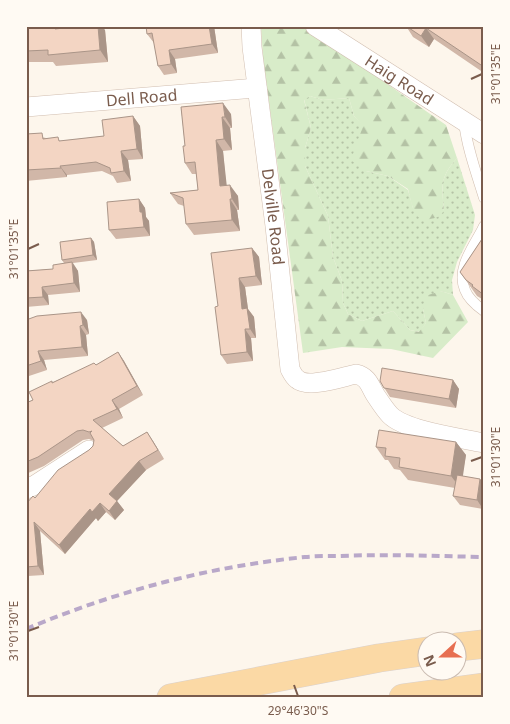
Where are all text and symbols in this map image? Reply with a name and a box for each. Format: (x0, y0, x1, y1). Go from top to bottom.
text: 31°01'35"E (487, 44, 504, 104)
street label: Haig Road (361, 50, 438, 110)
street label: Dell Road (105, 84, 178, 111)
street label: Delville Road (257, 167, 290, 266)
text: 31°01'35"E (5, 219, 22, 279)
text: 31°01'30"E (487, 427, 504, 487)
text: 31°01'30"E (5, 601, 22, 661)
north arrow (418, 632, 468, 682)
text: N (418, 652, 440, 670)
text: 29°46'30"S (268, 702, 329, 719)

